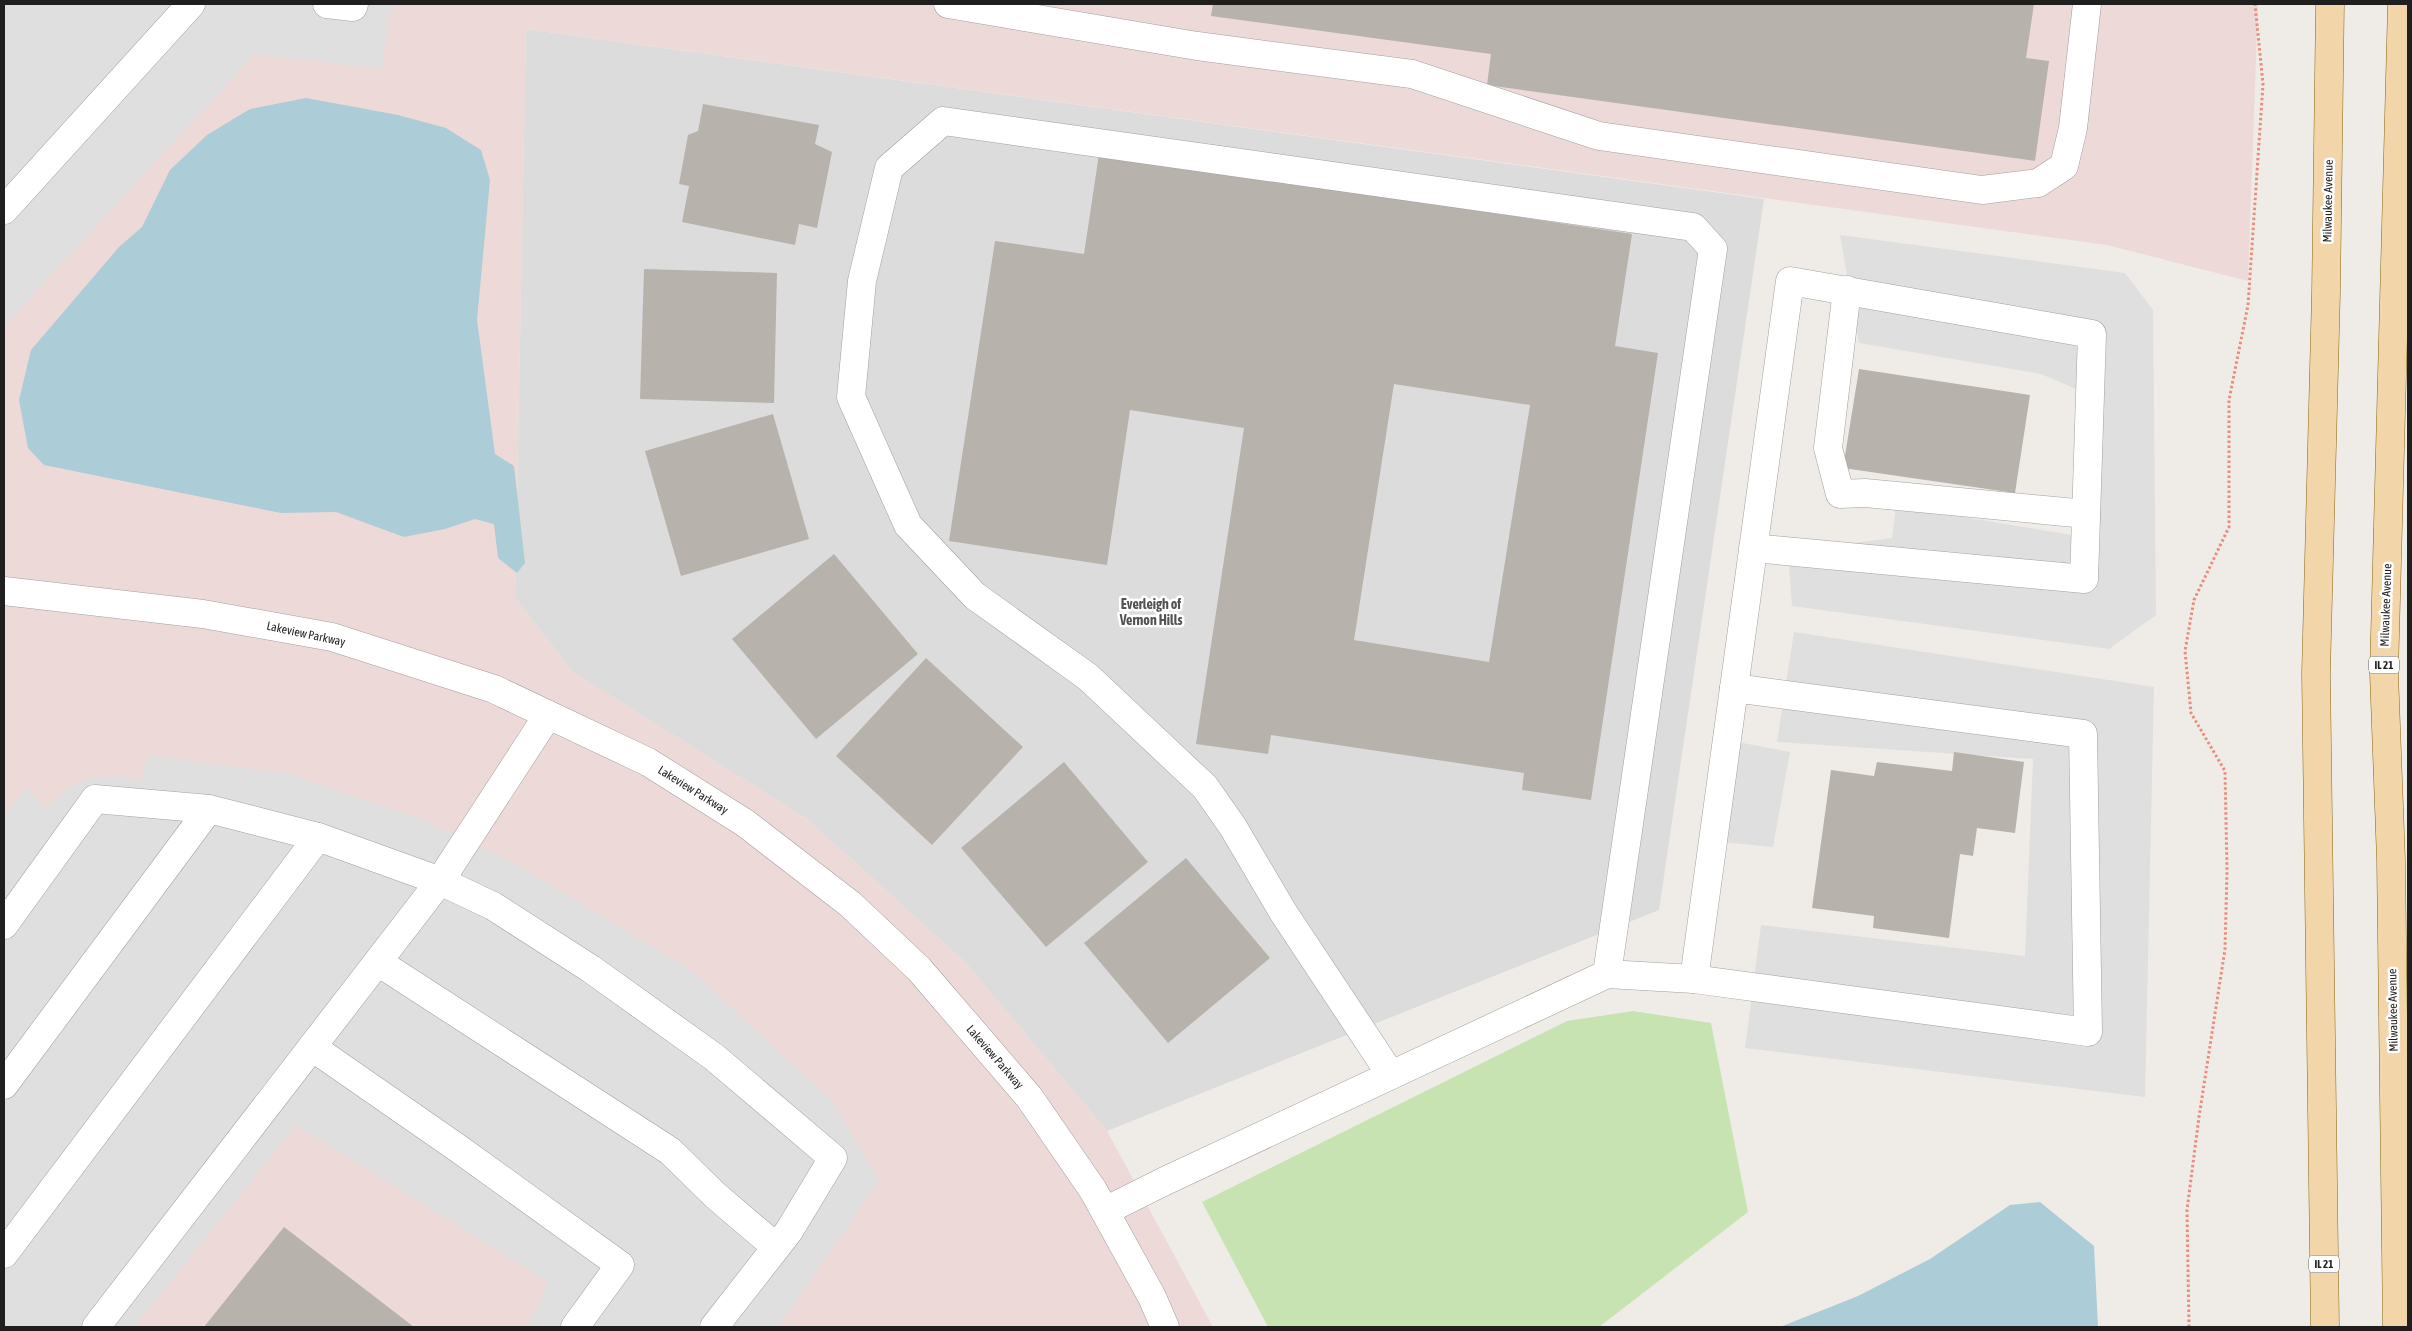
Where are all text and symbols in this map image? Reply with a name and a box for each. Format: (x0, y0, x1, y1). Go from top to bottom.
street label: Milwaukee Avenue (2320, 159, 2336, 243)
street label: Milwaukee Avenue (2378, 563, 2394, 647)
district label: Everleigh of Vernon Hills (1119, 596, 1182, 628)
street label: Lakeview Parkway (265, 619, 347, 649)
road number: IL 21 (2369, 656, 2399, 674)
street label: Lakeview Parkway (655, 763, 731, 817)
street label: Milwaukee Avenue (2385, 968, 2401, 1052)
street label: Lakeview Parkway (963, 1022, 1027, 1092)
road number: IL 21 (2309, 1256, 2339, 1272)

